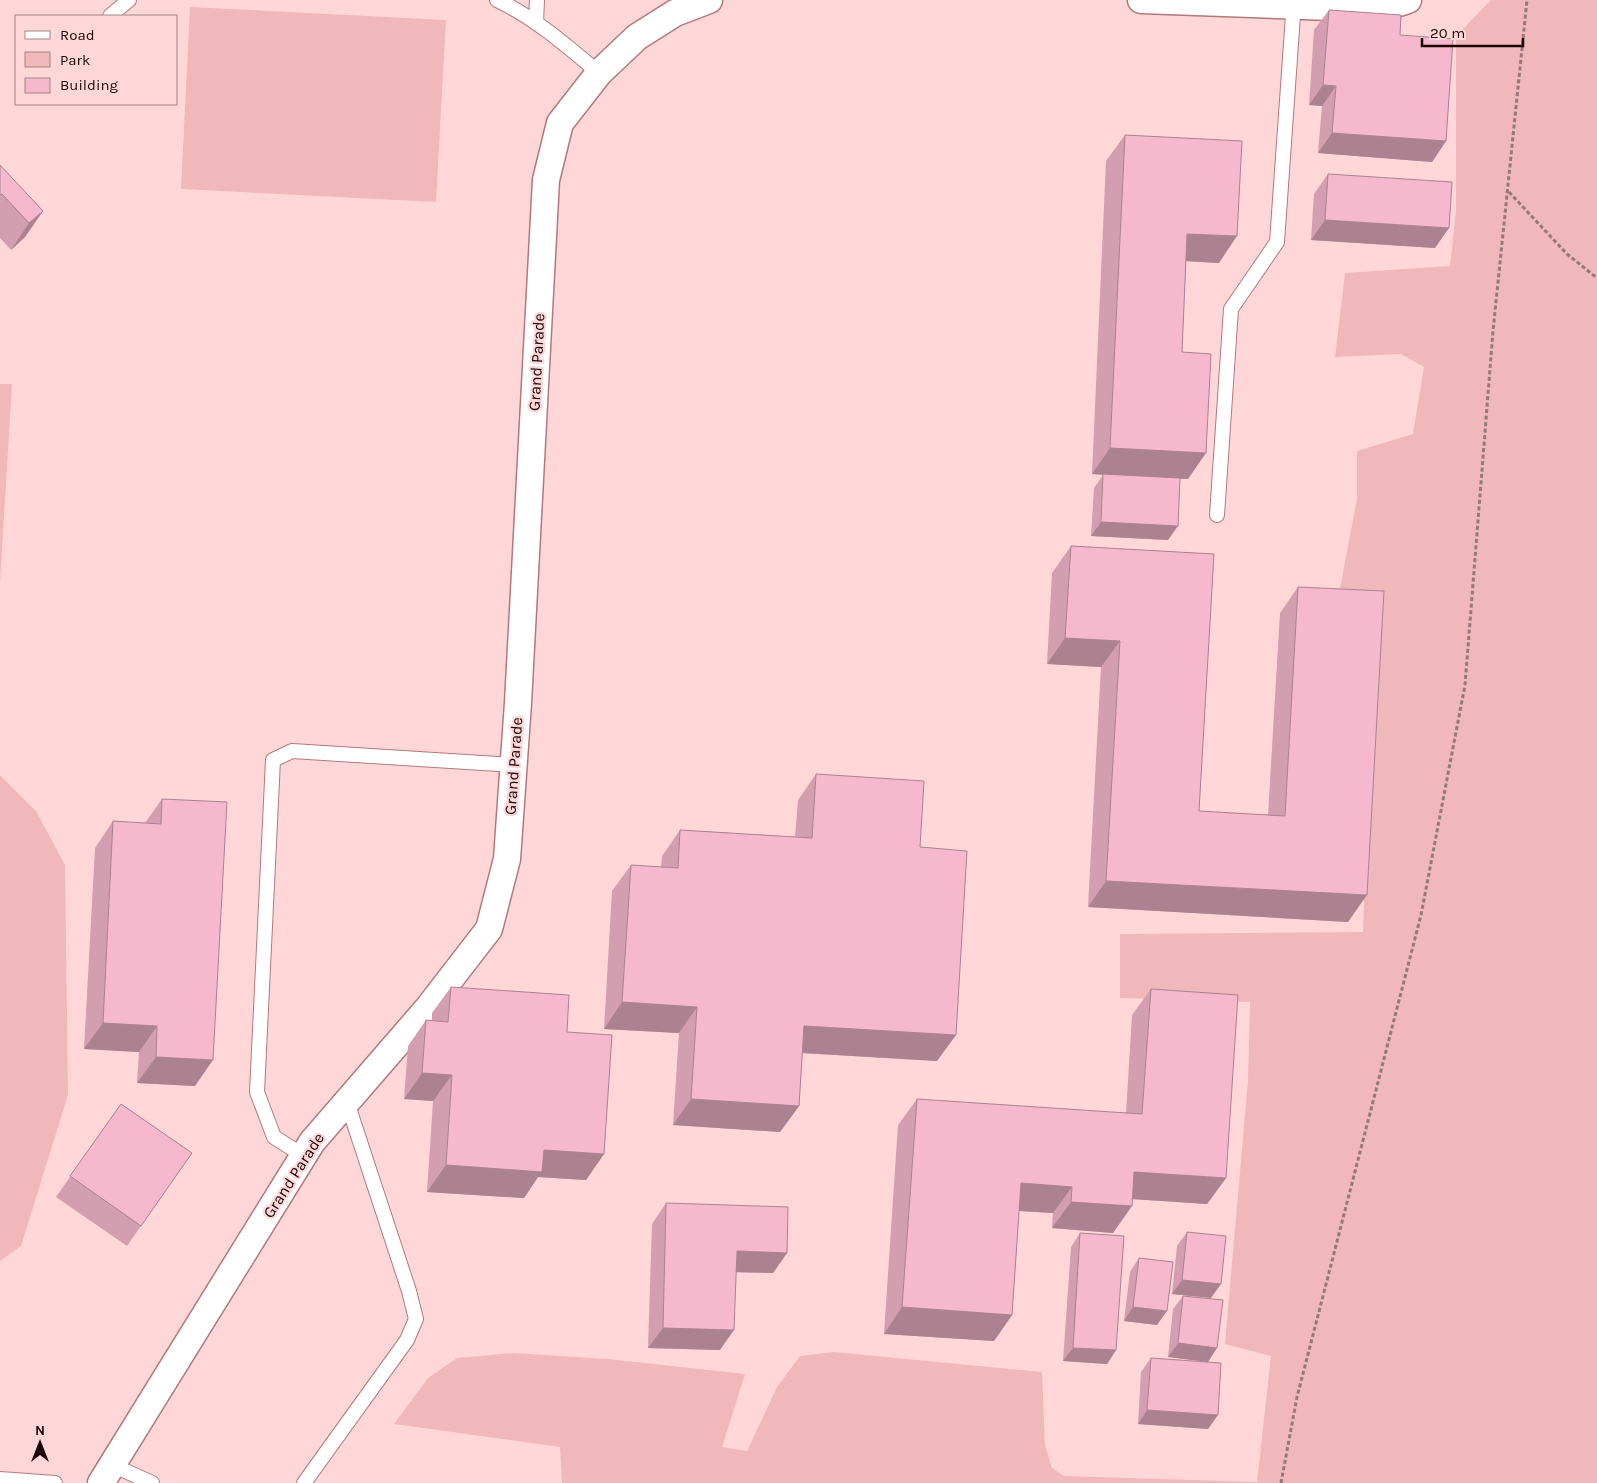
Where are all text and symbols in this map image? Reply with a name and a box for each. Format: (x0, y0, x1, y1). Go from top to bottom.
legend (15, 15, 178, 105)
scale bar (1422, 15, 1523, 47)
text: 20 m (1430, 24, 1465, 42)
text: Road (60, 26, 95, 44)
text: Park (60, 51, 90, 69)
text: Building (60, 76, 118, 94)
street label: Grand Parade (524, 313, 549, 411)
street label: Grand Parade (501, 717, 526, 815)
street label: Grand Parade (259, 1129, 328, 1221)
north arrow (15, 1418, 65, 1468)
text: N (35, 1422, 45, 1439)

